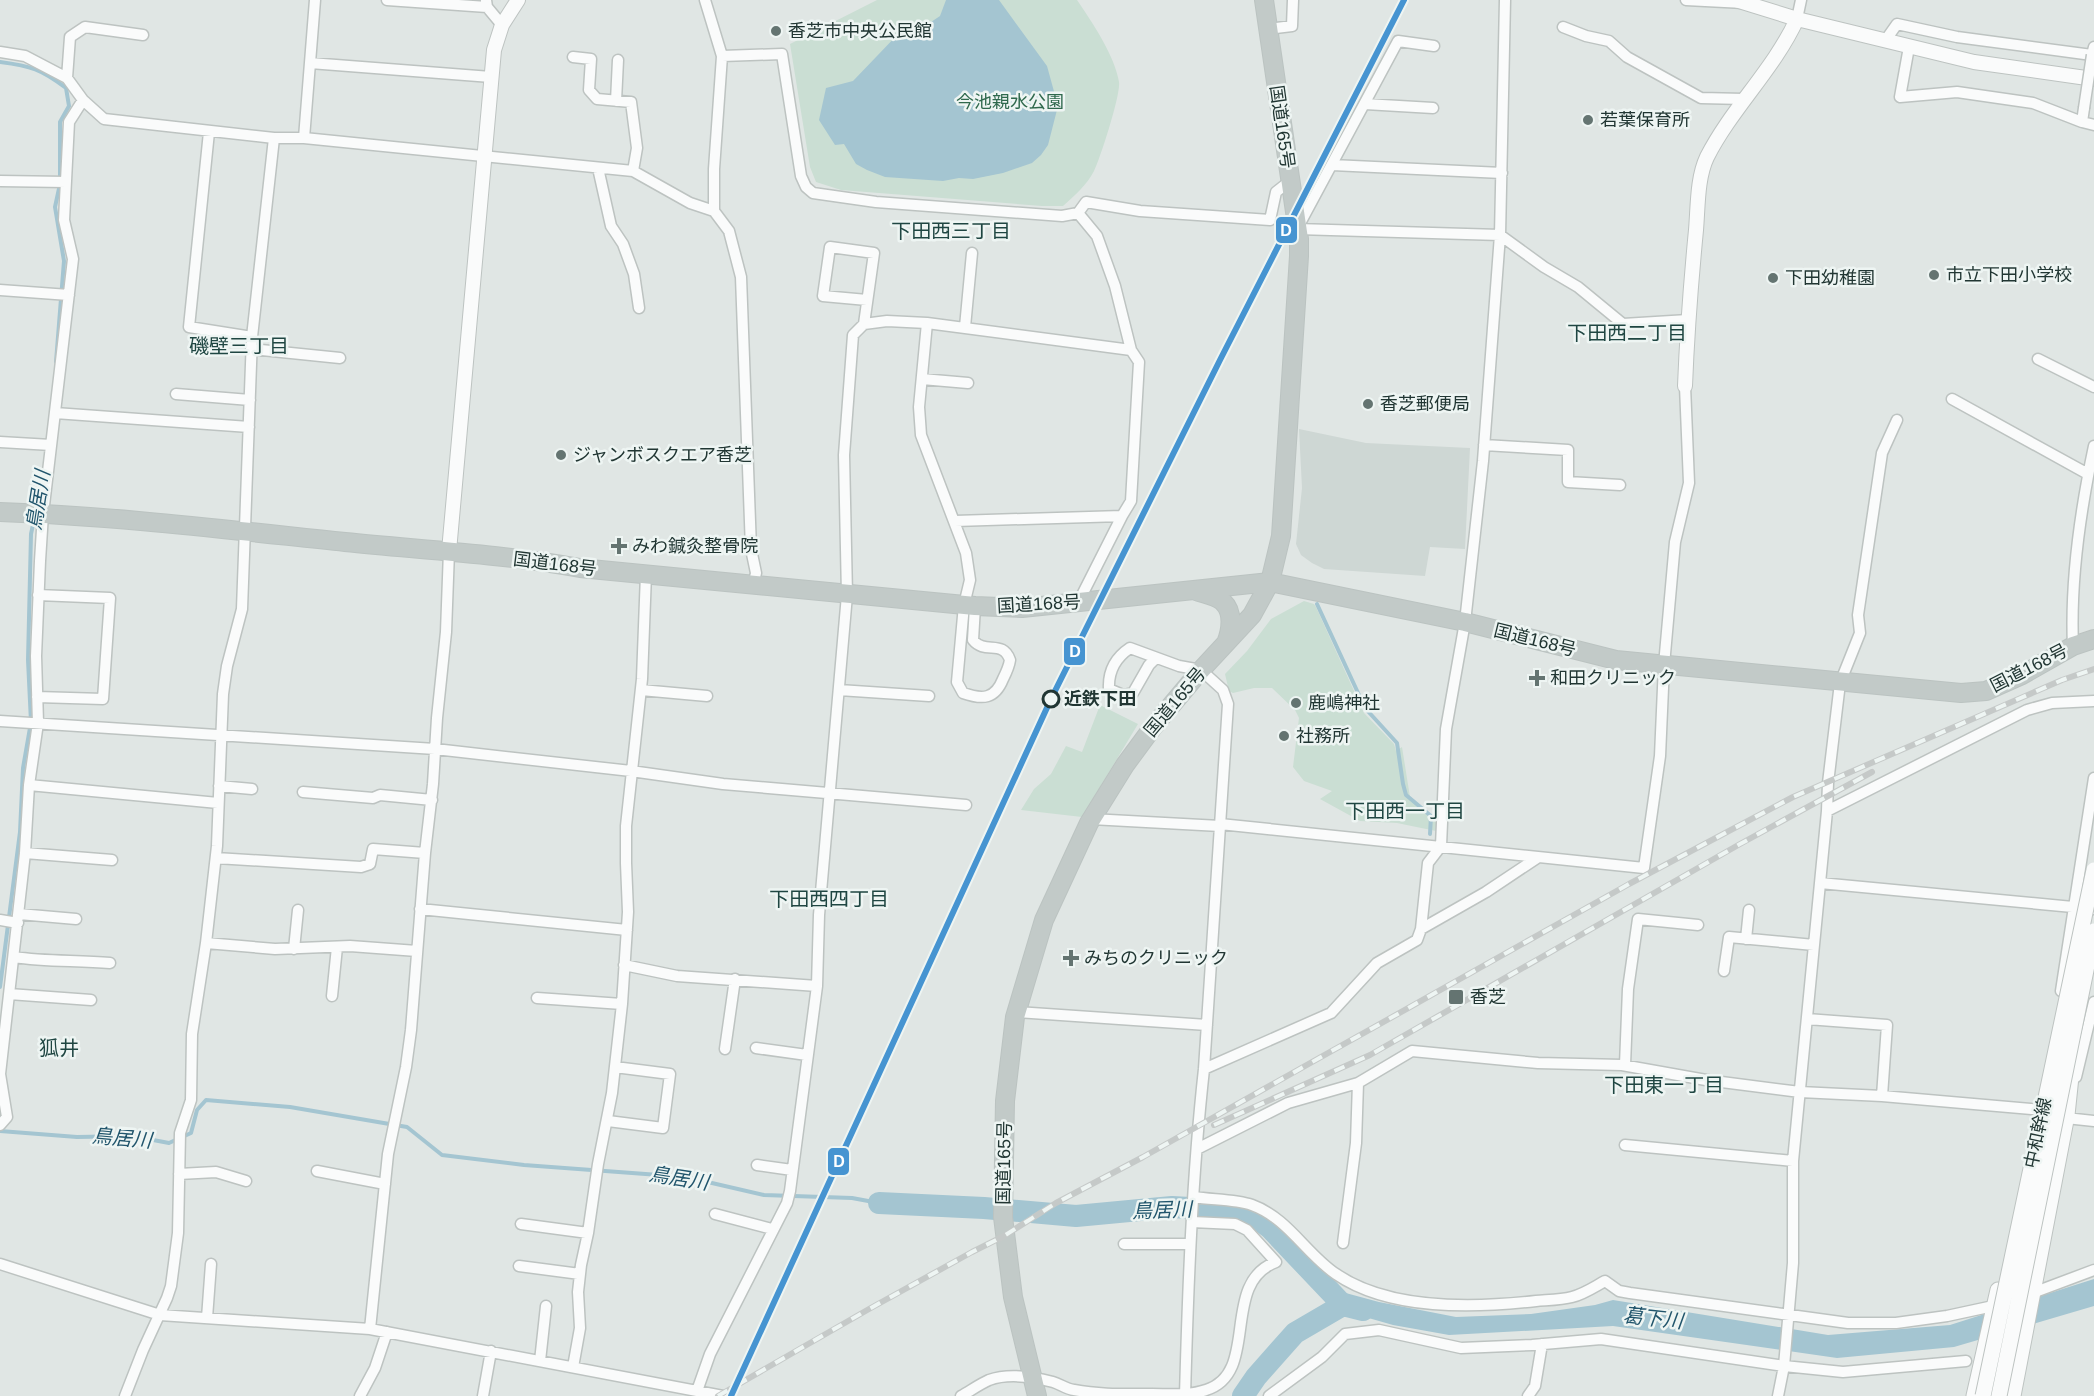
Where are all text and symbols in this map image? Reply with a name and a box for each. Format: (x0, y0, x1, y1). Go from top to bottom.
place label: 香芝市中央公民館 (788, 21, 932, 41)
marker: 香芝市中央公民館 (769, 24, 783, 38)
street label: 国道165号 (1266, 84, 1298, 170)
park label: 今池親水公園 (956, 92, 1064, 112)
place label: 若葉保育所 (1600, 110, 1690, 130)
marker: 若葉保育所 (1581, 113, 1595, 127)
line badge: D (1275, 216, 1298, 244)
district label: 下田西三丁目 (891, 220, 1011, 242)
text: D (1280, 222, 1292, 239)
place label: 市立下田小学校 (1946, 265, 2072, 285)
place label: 下田幼稚園 (1785, 268, 1875, 288)
marker: 市立下田小学校 (1927, 268, 1941, 282)
marker: 下田幼稚園 (1766, 271, 1780, 285)
district label: 下田西二丁目 (1567, 322, 1687, 344)
district label: 磯壁三丁目 (189, 335, 289, 357)
place label: 香芝郵便局 (1380, 394, 1470, 414)
marker: 香芝郵便局 (1361, 397, 1375, 411)
place label: ジャンボスクエア香芝 (573, 445, 752, 465)
marker: ジャンボスクエア香芝 (554, 448, 568, 462)
water label: 鳥居川 (22, 467, 54, 531)
place label: みわ鍼灸整骨院 (632, 536, 758, 556)
marker: みわ鍼灸整骨院 (610, 537, 628, 555)
street label: 国道168号 (512, 549, 598, 579)
street label: 国道168号 (997, 592, 1081, 616)
street label: 国道168号 (1492, 620, 1578, 660)
line badge: D (1063, 637, 1086, 666)
street label: 国道168号 (1987, 640, 2071, 696)
text: D (1069, 643, 1081, 660)
street label: 国道165号 (1140, 663, 1210, 741)
place label: 和田クリニック (1550, 668, 1676, 688)
marker: 和田クリニック (1528, 669, 1546, 687)
place label: 近鉄下田 (1064, 689, 1136, 709)
marker: 近鉄下田 (1042, 690, 1060, 708)
place label: 鹿嶋神社 (1308, 693, 1380, 713)
marker: 鹿嶋神社 (1289, 696, 1303, 710)
place label: 社務所 (1296, 726, 1350, 746)
marker: 社務所 (1277, 729, 1291, 743)
district label: 下田西一丁目 (1345, 800, 1465, 822)
district label: 下田西四丁目 (769, 888, 889, 910)
place label: みちのクリニック (1084, 948, 1228, 968)
marker: みちのクリニック (1062, 949, 1080, 967)
place label: 香芝 (1470, 987, 1506, 1007)
marker: 香芝 (1447, 988, 1465, 1006)
district label: 狐井 (39, 1037, 79, 1059)
district label: 下田東一丁目 (1604, 1074, 1724, 1096)
street label: 中和幹線 (2021, 1096, 2055, 1170)
street label: 国道165号 (993, 1121, 1015, 1205)
water label: 鳥居川 (91, 1124, 155, 1152)
line badge: D (827, 1147, 850, 1176)
text: D (833, 1153, 845, 1170)
water label: 鳥居川 (648, 1162, 712, 1194)
water label: 鳥居川 (1132, 1198, 1194, 1222)
water label: 葛下川 (1622, 1304, 1686, 1332)

